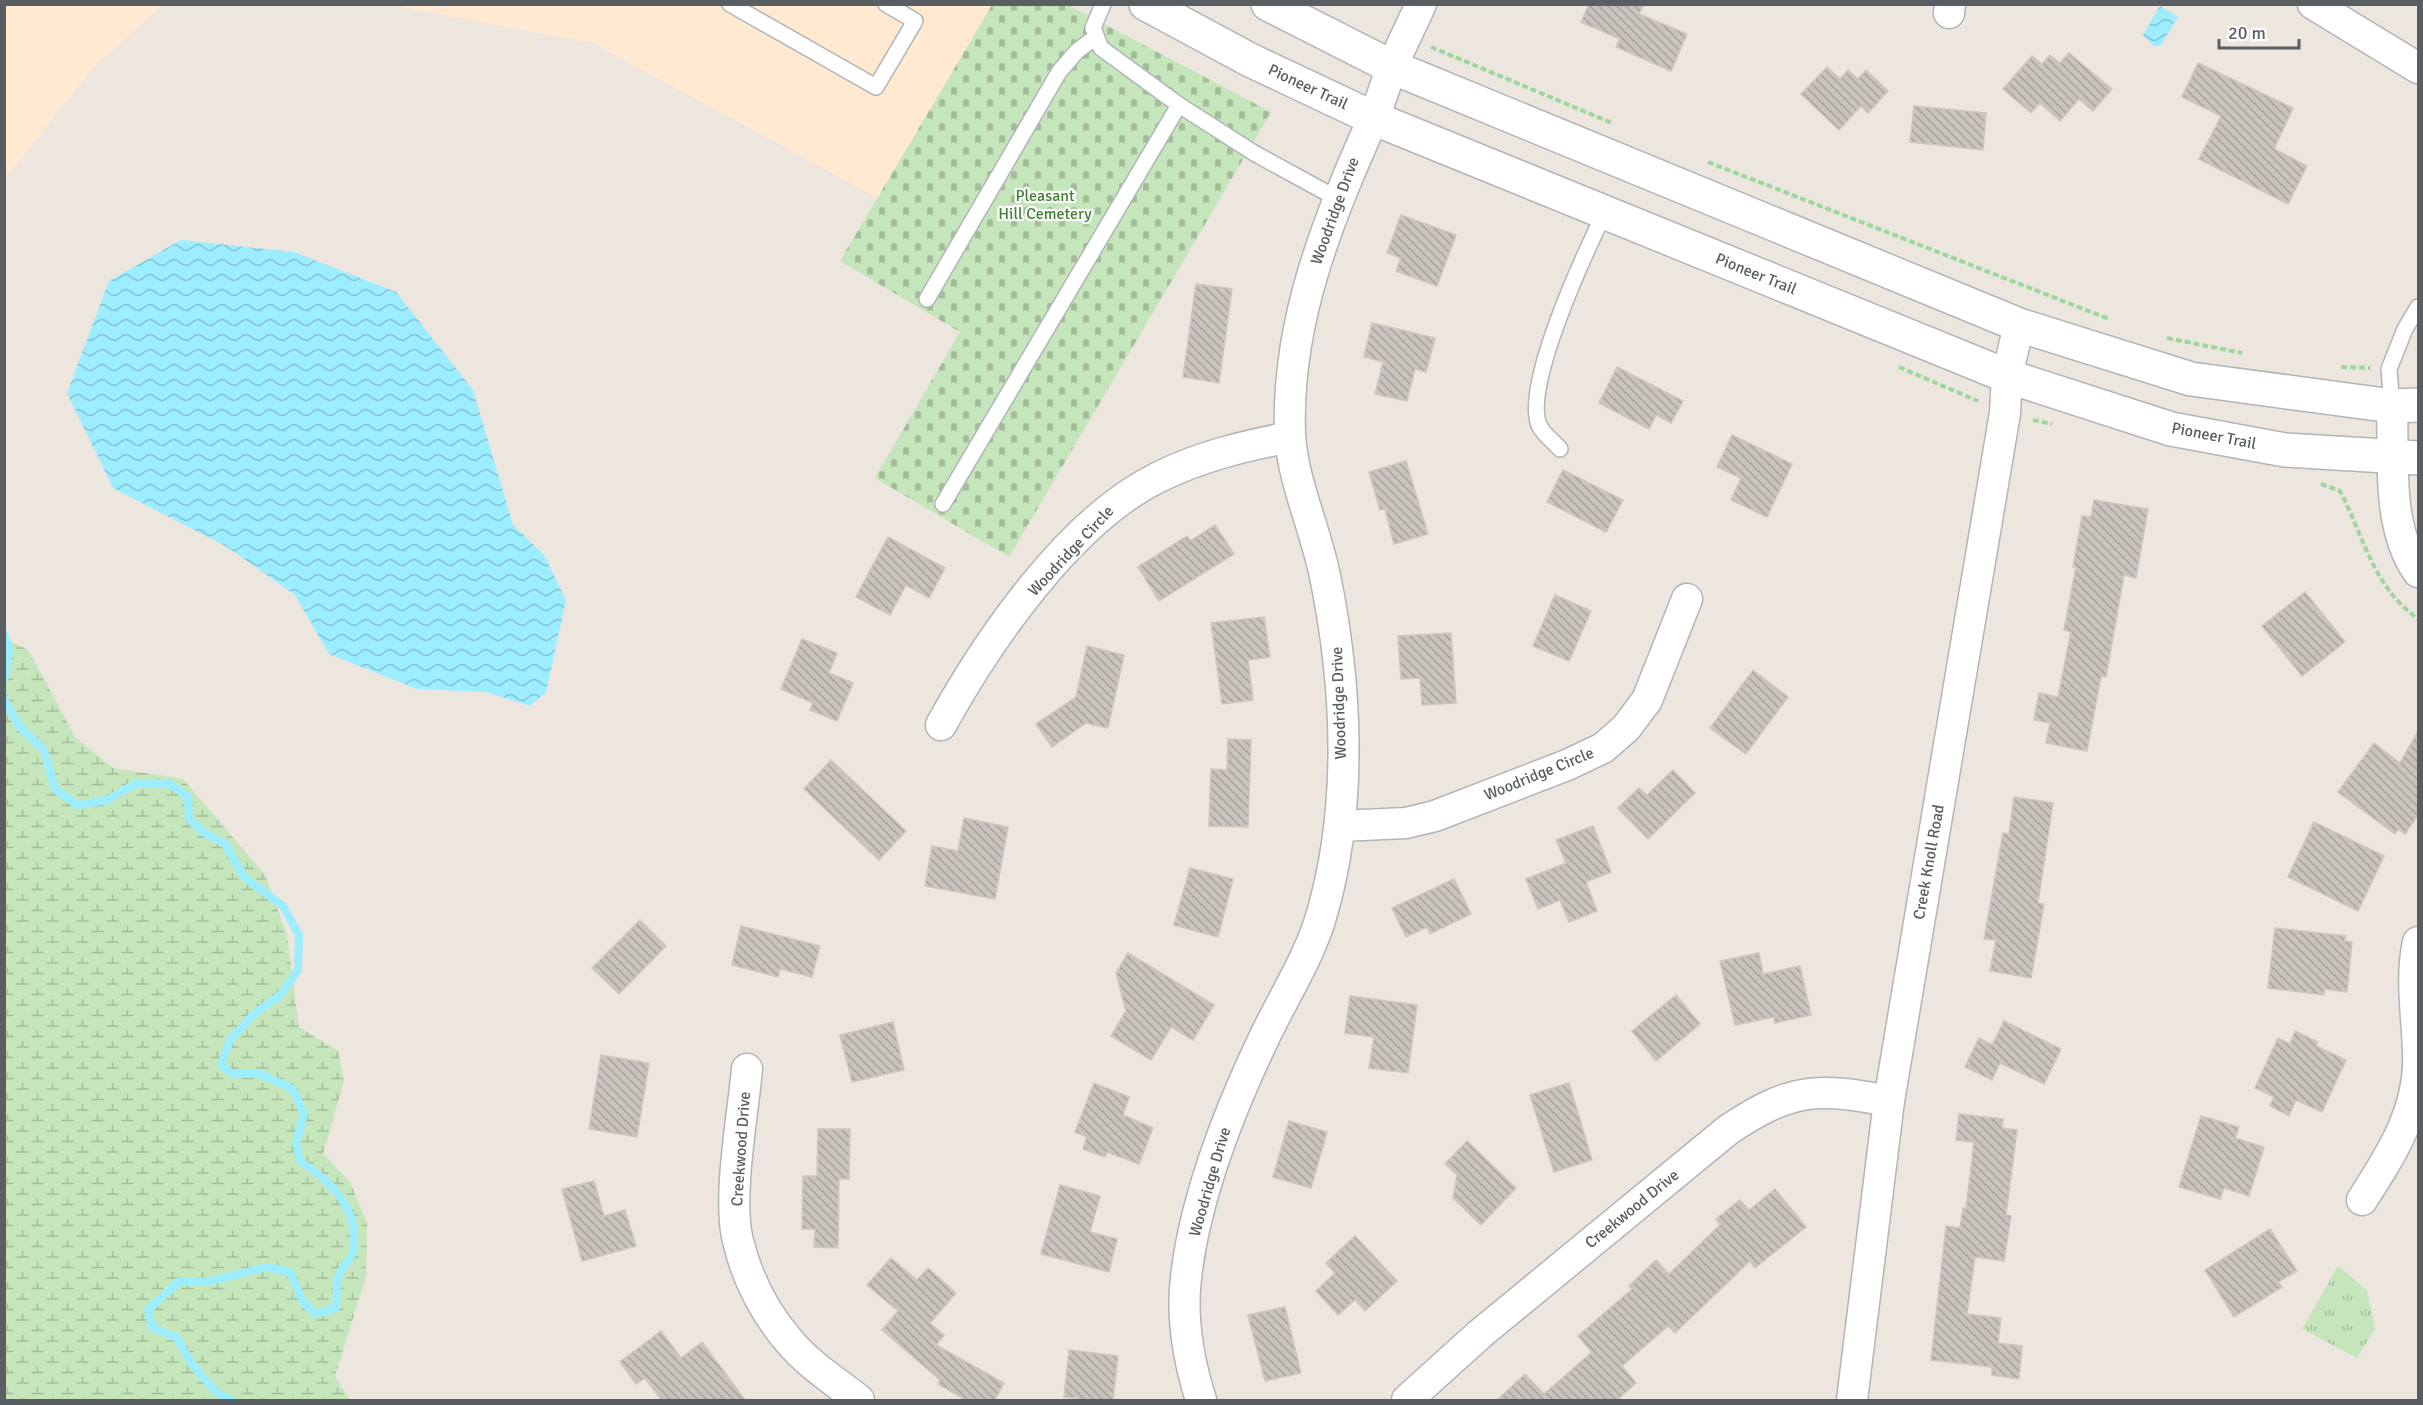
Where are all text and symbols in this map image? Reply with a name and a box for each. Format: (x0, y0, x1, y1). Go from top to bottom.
scale bar (2219, 12, 2298, 50)
text: 20 m (2228, 22, 2266, 44)
street label: Pioneer Trail (1265, 60, 1351, 114)
street label: Woodridge Drive (1306, 155, 1364, 267)
park label: Pleasant Hill Cemetery (998, 186, 1092, 224)
street label: Pioneer Trail (1712, 249, 1800, 299)
street label: Pioneer Trail (2170, 418, 2258, 454)
street label: Woodridge Circle (1024, 501, 1118, 601)
street label: Woodridge Drive (1327, 646, 1351, 760)
street label: Woodridge Circle (1481, 743, 1597, 805)
street label: Creek Knoll Road (1909, 803, 1949, 921)
street label: Creekwood Drive (727, 1091, 755, 1207)
street label: Woodridge Drive (1185, 1125, 1235, 1239)
street label: Creekwood Drive (1581, 1165, 1683, 1253)

